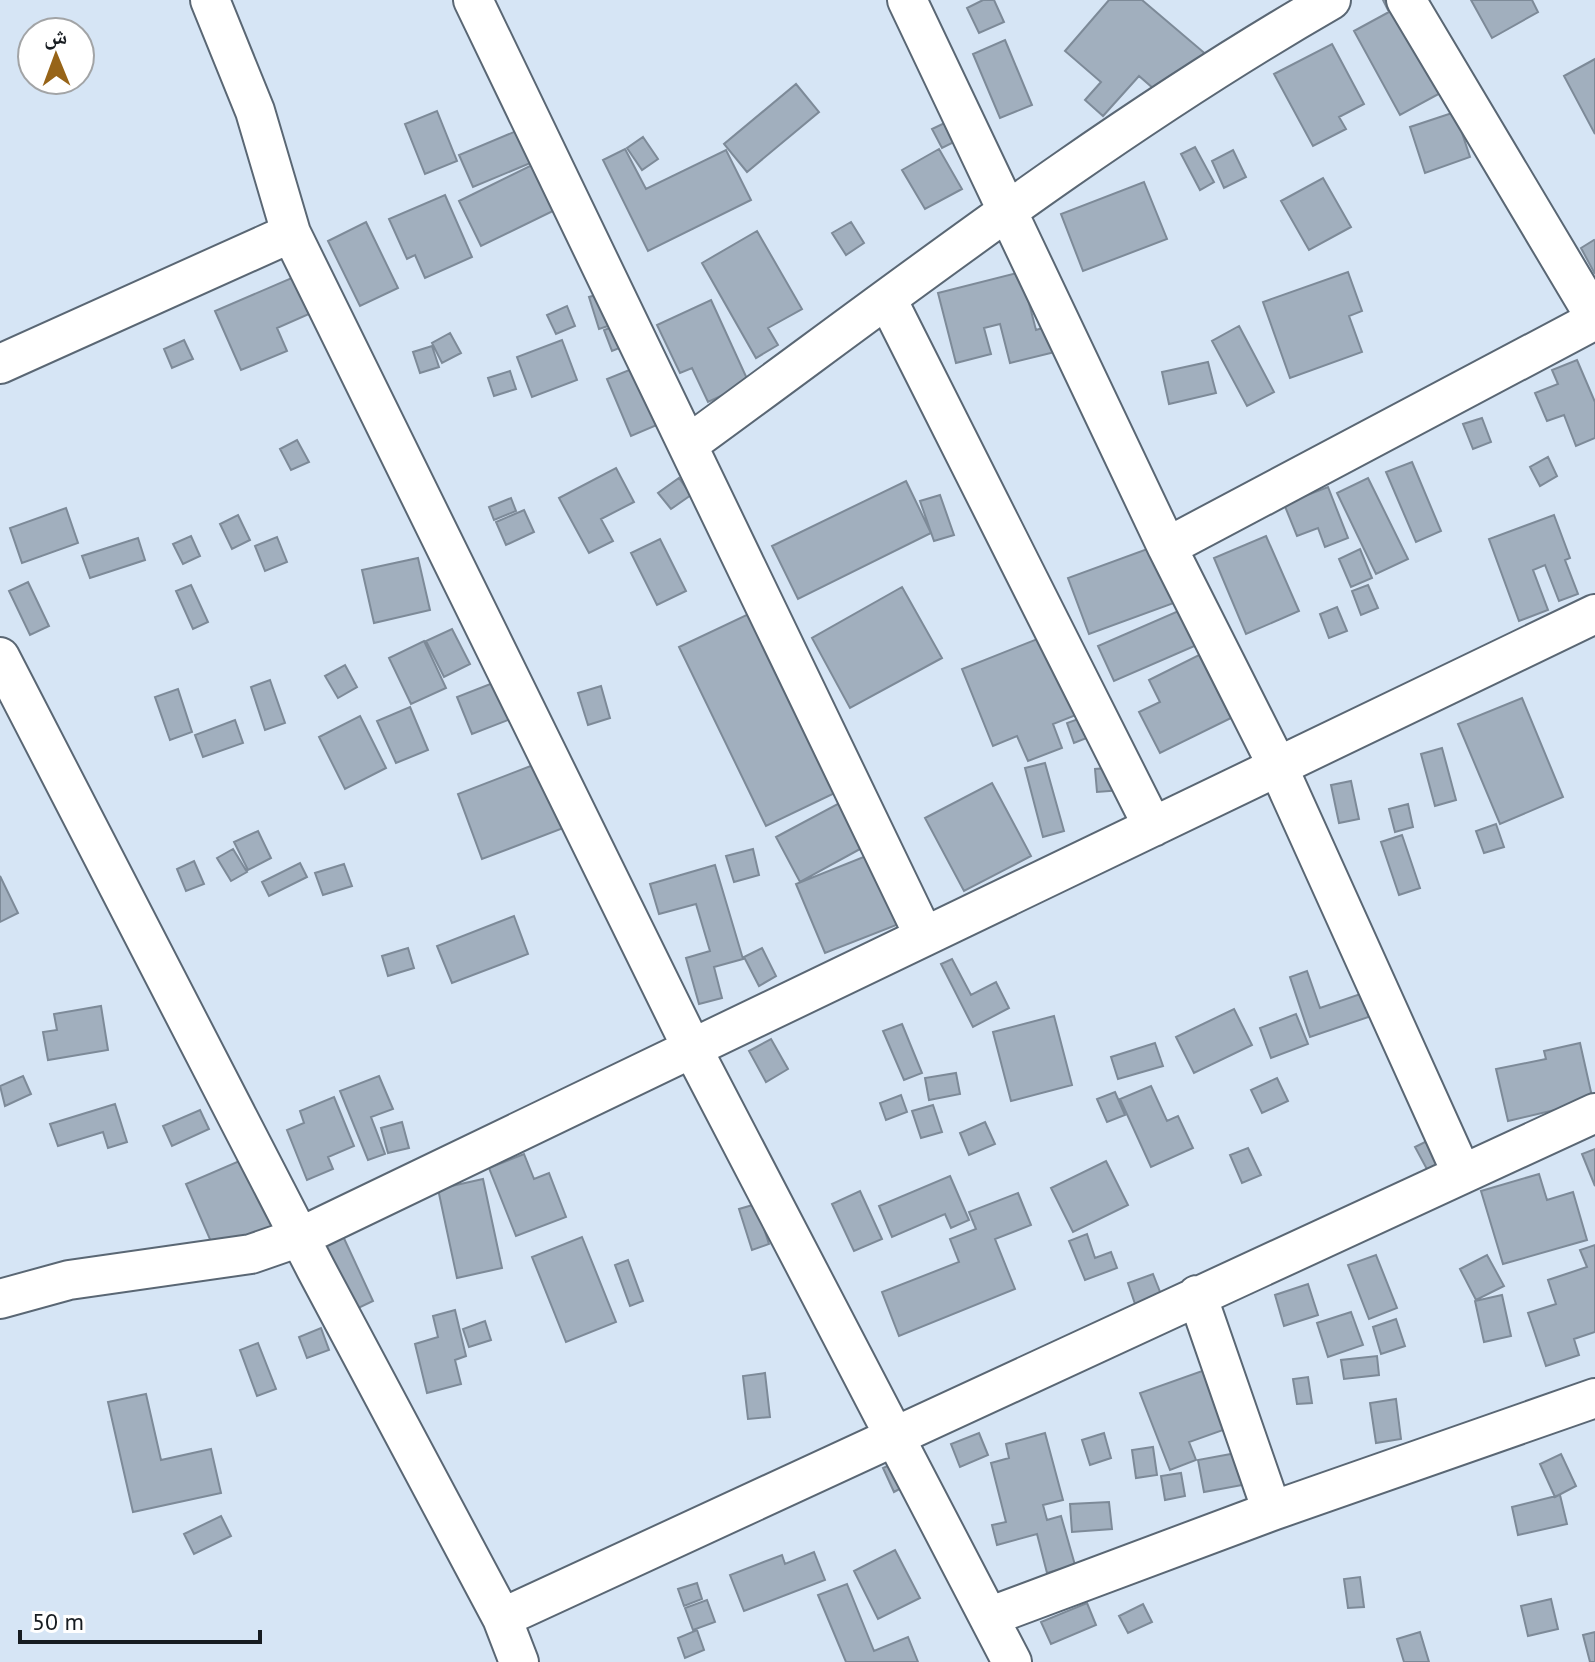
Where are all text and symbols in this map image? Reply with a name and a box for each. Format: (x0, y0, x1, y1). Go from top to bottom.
north arrow (16, 16, 96, 96)
text: ش (44, 22, 68, 50)
scale bar (20, 1594, 260, 1644)
text: 50 m (32, 1606, 84, 1637)

